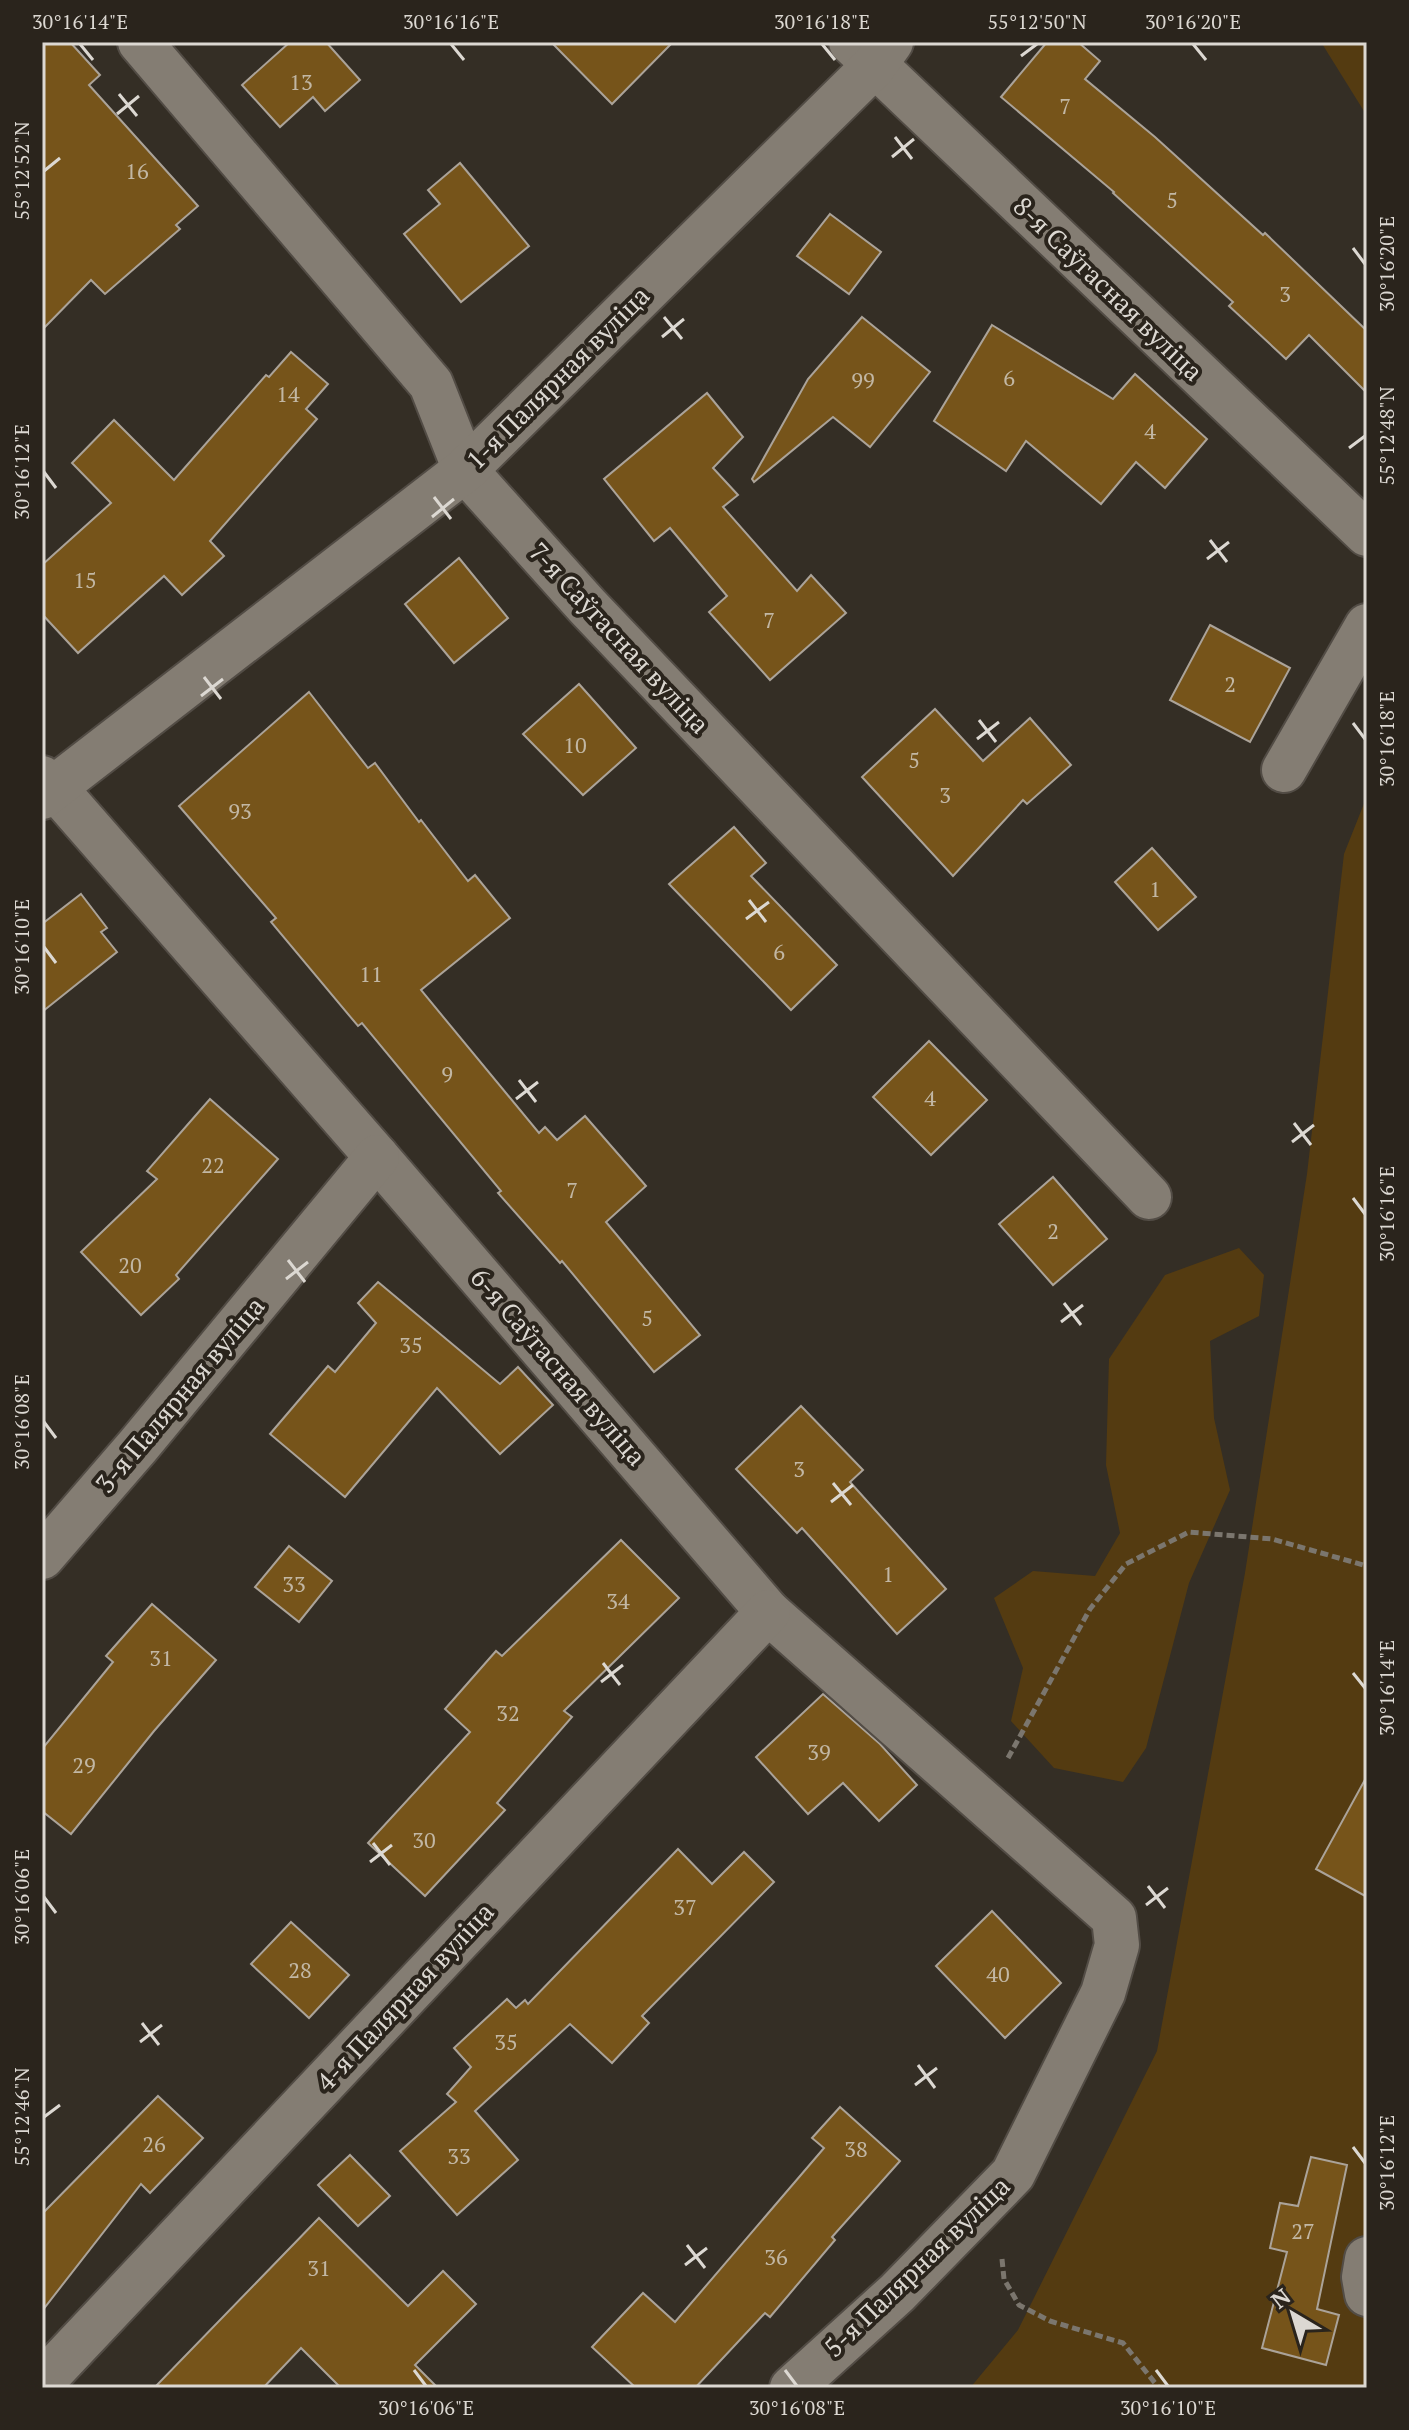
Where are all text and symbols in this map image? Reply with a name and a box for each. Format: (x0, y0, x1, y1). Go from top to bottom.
text: 30°16'14"E (32, 8, 128, 35)
text: 30°16'16"E (403, 8, 499, 35)
text: 30°16'18"E (774, 8, 870, 35)
text: 55°12'50"N (987, 8, 1087, 35)
text: 30°16'20"E (1145, 8, 1241, 35)
house number: 13 (289, 67, 313, 96)
house number: 7 (1059, 91, 1071, 120)
text: 55°12'52"N (8, 121, 35, 221)
house number: 16 (125, 156, 149, 185)
house number: 5 (1166, 185, 1178, 214)
street label: 8-я Саўгасная вуліца (1007, 189, 1211, 388)
text: 30°16'20"E (1373, 216, 1400, 312)
street label: 1-я Палярная вуліца (458, 278, 656, 476)
house number: 3 (1279, 279, 1291, 308)
house number: 6 (1003, 363, 1015, 392)
house number: 99 (851, 365, 875, 394)
house number: 14 (276, 379, 300, 408)
text: 55°12'48"N (1373, 386, 1400, 486)
house number: 4 (1144, 416, 1156, 445)
text: 30°16'12"E (8, 424, 35, 520)
street label: 7-я Саўгасная вуліца (522, 534, 717, 740)
house number: 15 (73, 565, 97, 594)
house number: 7 (763, 605, 775, 634)
house number: 2 (1224, 669, 1236, 698)
text: 30°16'18"E (1373, 691, 1400, 787)
house number: 10 (563, 730, 587, 759)
house number: 5 (908, 745, 920, 774)
house number: 3 (939, 780, 951, 809)
house number: 93 (228, 796, 252, 825)
house number: 1 (1149, 874, 1161, 903)
text: 30°16'10"E (8, 899, 35, 995)
house number: 6 (773, 937, 785, 966)
house number: 11 (359, 959, 383, 988)
house number: 9 (441, 1059, 453, 1088)
house number: 4 (924, 1083, 936, 1112)
house number: 22 (201, 1150, 225, 1179)
text: 30°16'16"E (1373, 1166, 1400, 1262)
house number: 7 (566, 1175, 578, 1204)
house number: 2 (1047, 1216, 1059, 1245)
house number: 20 (118, 1250, 142, 1279)
street label: 6-я Саўгасная вуліца (464, 1261, 654, 1472)
street label: 3-я Палярная вуліца (87, 1289, 271, 1499)
house number: 5 (641, 1303, 653, 1332)
house number: 35 (399, 1330, 423, 1359)
text: 30°16'08"E (8, 1374, 35, 1470)
house number: 3 (793, 1454, 805, 1483)
house number: 1 (882, 1559, 894, 1588)
house number: 33 (282, 1569, 306, 1598)
house number: 34 (606, 1586, 630, 1615)
text: 30°16'14"E (1373, 1640, 1400, 1736)
house number: 31 (149, 1643, 173, 1672)
house number: 32 (496, 1698, 520, 1727)
house number: 39 (807, 1737, 831, 1766)
house number: 29 (72, 1750, 96, 1779)
house number: 30 (412, 1825, 436, 1854)
text: 30°16'06"E (8, 1849, 35, 1945)
house number: 37 (673, 1892, 697, 1921)
street label: 4-я Палярная вуліца (308, 1895, 501, 2098)
house number: 28 (288, 1955, 312, 1984)
house number: 40 (986, 1959, 1010, 1988)
house number: 35 (494, 2027, 518, 2056)
text: 55°12'46"N (8, 2067, 35, 2167)
text: 30°16'12"E (1373, 2115, 1400, 2211)
house number: 26 (142, 2129, 166, 2158)
house number: 38 (844, 2134, 868, 2163)
house number: 33 (447, 2141, 471, 2170)
street label: 5-я Палярная вуліца (816, 2169, 1017, 2364)
house number: 27 (1291, 2216, 1315, 2245)
house number: 36 (764, 2242, 788, 2271)
house number: 31 (307, 2253, 331, 2282)
north arrow (1253, 2274, 1333, 2354)
text: N (1265, 2281, 1296, 2314)
text: 30°16'06"E (378, 2394, 474, 2421)
text: 30°16'08"E (749, 2394, 845, 2421)
text: 30°16'10"E (1120, 2394, 1216, 2421)

